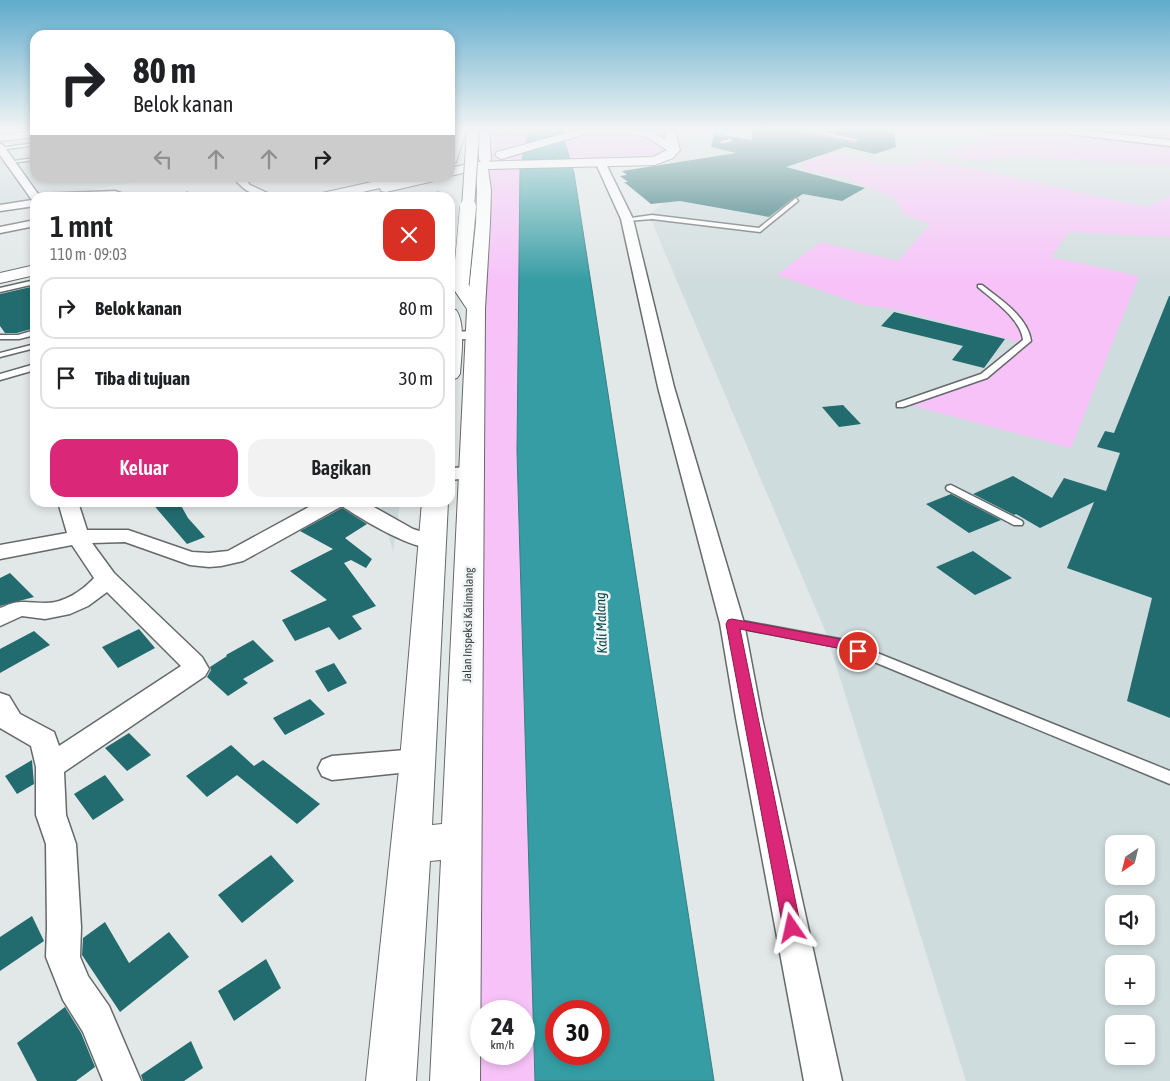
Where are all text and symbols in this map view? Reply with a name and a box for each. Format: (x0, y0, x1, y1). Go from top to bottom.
icon: right (50, 50, 115, 115)
text: 80 m (133, 50, 196, 90)
text: Belok kanan (133, 91, 234, 117)
icon: left (149, 145, 177, 173)
icon: ahead (202, 145, 230, 173)
icon: ahead (255, 145, 283, 173)
icon: right (308, 145, 336, 173)
text: 1 mnt (50, 209, 113, 243)
button: close (383, 209, 435, 261)
text: 110 m · 09:03 (50, 245, 127, 263)
icon: right (52, 294, 80, 322)
text: Belok kanan (95, 297, 182, 319)
text: 80 m (399, 297, 433, 319)
icon: arrive (52, 364, 80, 392)
text: Tiba di tujuan (95, 367, 190, 389)
text: 30 m (399, 367, 433, 389)
button: Keluar (50, 439, 238, 497)
button: Bagikan (248, 439, 435, 497)
street label: Jalan Inspeksi Kalimalang (460, 567, 476, 683)
water label: Kali Malang (592, 592, 610, 654)
pin (837, 630, 879, 672)
icon: arrive (844, 637, 872, 665)
north arrow (1105, 835, 1155, 885)
map controls (1105, 835, 1155, 1065)
button: sound (1105, 895, 1155, 945)
position arrow (765, 901, 817, 953)
button: + (1105, 955, 1155, 1005)
speed limit sign: 30 (545, 1000, 610, 1065)
text: 24 (491, 1012, 514, 1040)
button: − (1105, 1015, 1155, 1065)
text: km/h (491, 1038, 514, 1052)

